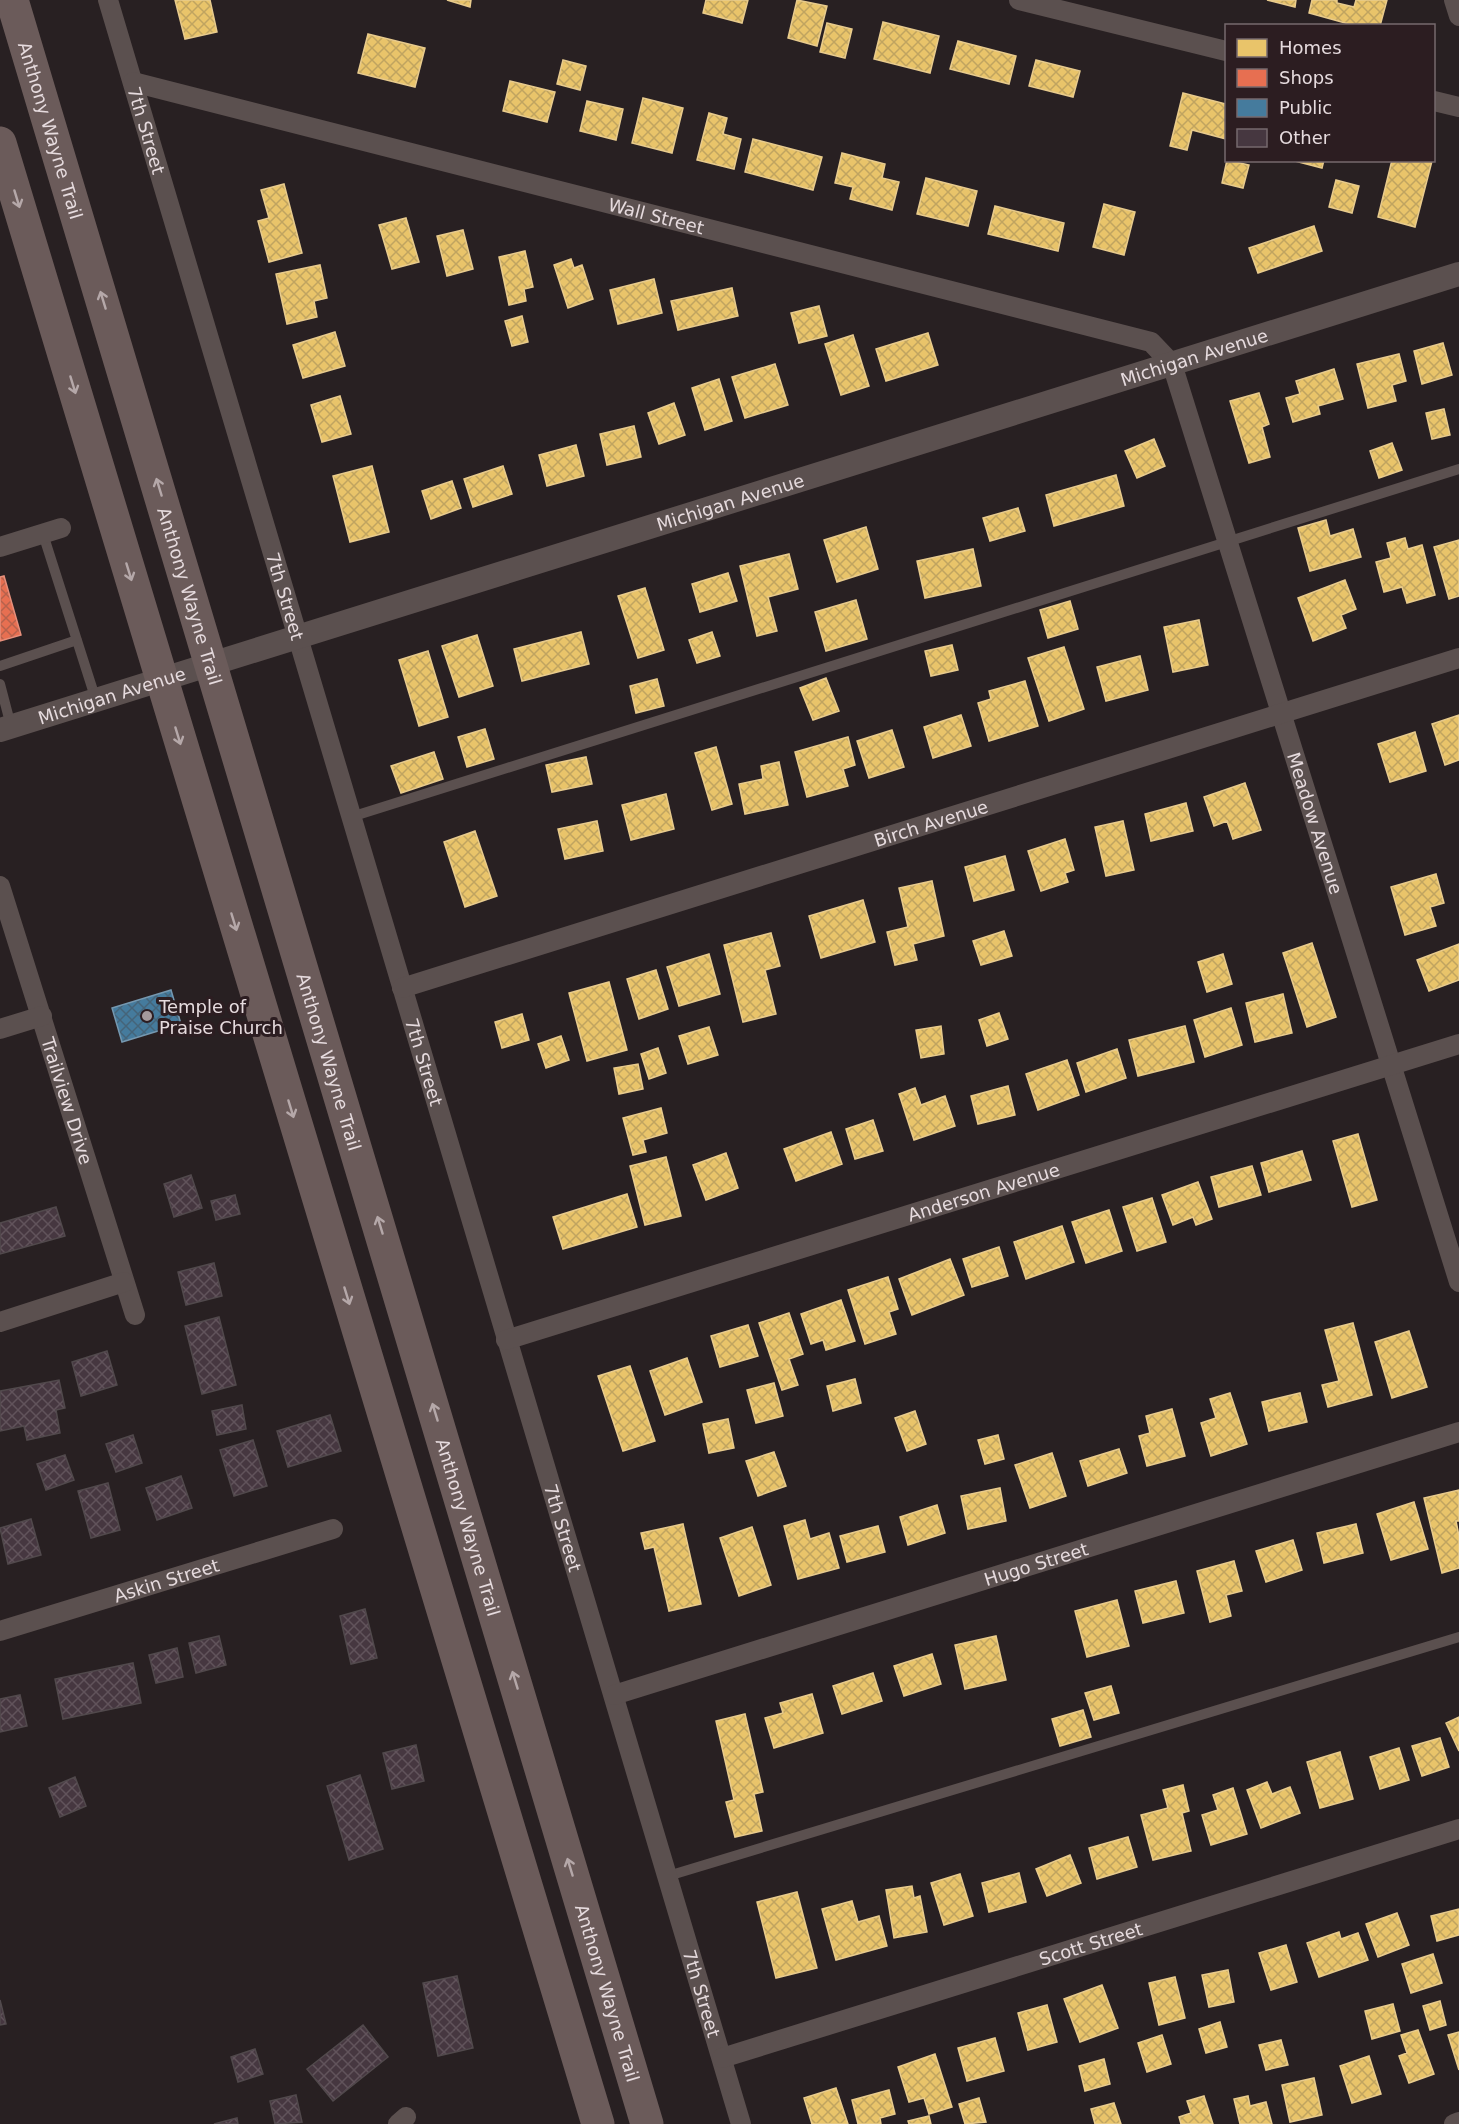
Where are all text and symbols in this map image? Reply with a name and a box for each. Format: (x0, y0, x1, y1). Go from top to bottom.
legend (1225, 24, 1435, 162)
text: Homes (1279, 37, 1342, 58)
street label: Anthony Wayne Trail (14, 39, 87, 222)
text: Shops (1279, 67, 1334, 88)
street label: 7th Street (124, 84, 170, 177)
text: Public (1279, 97, 1332, 118)
text: Other (1279, 127, 1331, 148)
one-way arrow (12, 189, 23, 208)
street label: Wall Street (606, 193, 706, 238)
one-way arrow (97, 291, 108, 310)
street label: Michigan Avenue (1118, 324, 1270, 390)
one-way arrow (68, 375, 79, 394)
street label: Michigan Avenue (654, 469, 807, 535)
one-way arrow (153, 478, 164, 497)
street label: Anthony Wayne Trail (154, 505, 227, 687)
street label: 7th Street (263, 550, 309, 642)
one-way arrow (124, 562, 135, 581)
street label: Michigan Avenue (35, 662, 188, 728)
one-way arrow (173, 726, 184, 745)
street label: Meadow Avenue (1283, 749, 1348, 897)
street label: Birch Avenue (871, 795, 990, 851)
one-way arrow (229, 912, 240, 931)
street label: Anthony Wayne Trail (293, 970, 366, 1153)
place label: Temple of Praise Church (158, 996, 283, 1038)
marker: Temple of Praise Church (140, 1009, 154, 1023)
street label: 7th Street (401, 1016, 447, 1108)
street label: Trailview Drive (37, 1034, 97, 1167)
one-way arrow (286, 1099, 297, 1118)
street label: Anderson Avenue (905, 1158, 1062, 1225)
one-way arrow (374, 1216, 385, 1235)
one-way arrow (342, 1286, 353, 1305)
one-way arrow (429, 1403, 440, 1422)
street label: Anthony Wayne Trail (432, 1436, 505, 1619)
street label: 7th Street (540, 1481, 586, 1574)
street label: Hugo Street (981, 1538, 1091, 1590)
street label: Askin Street (111, 1554, 222, 1606)
one-way arrow (509, 1671, 520, 1690)
one-way arrow (564, 1858, 575, 1877)
street label: Anthony Wayne Trail (571, 1901, 644, 2084)
street label: Scott Street (1036, 1918, 1145, 1969)
street label: 7th Street (679, 1947, 725, 2040)

